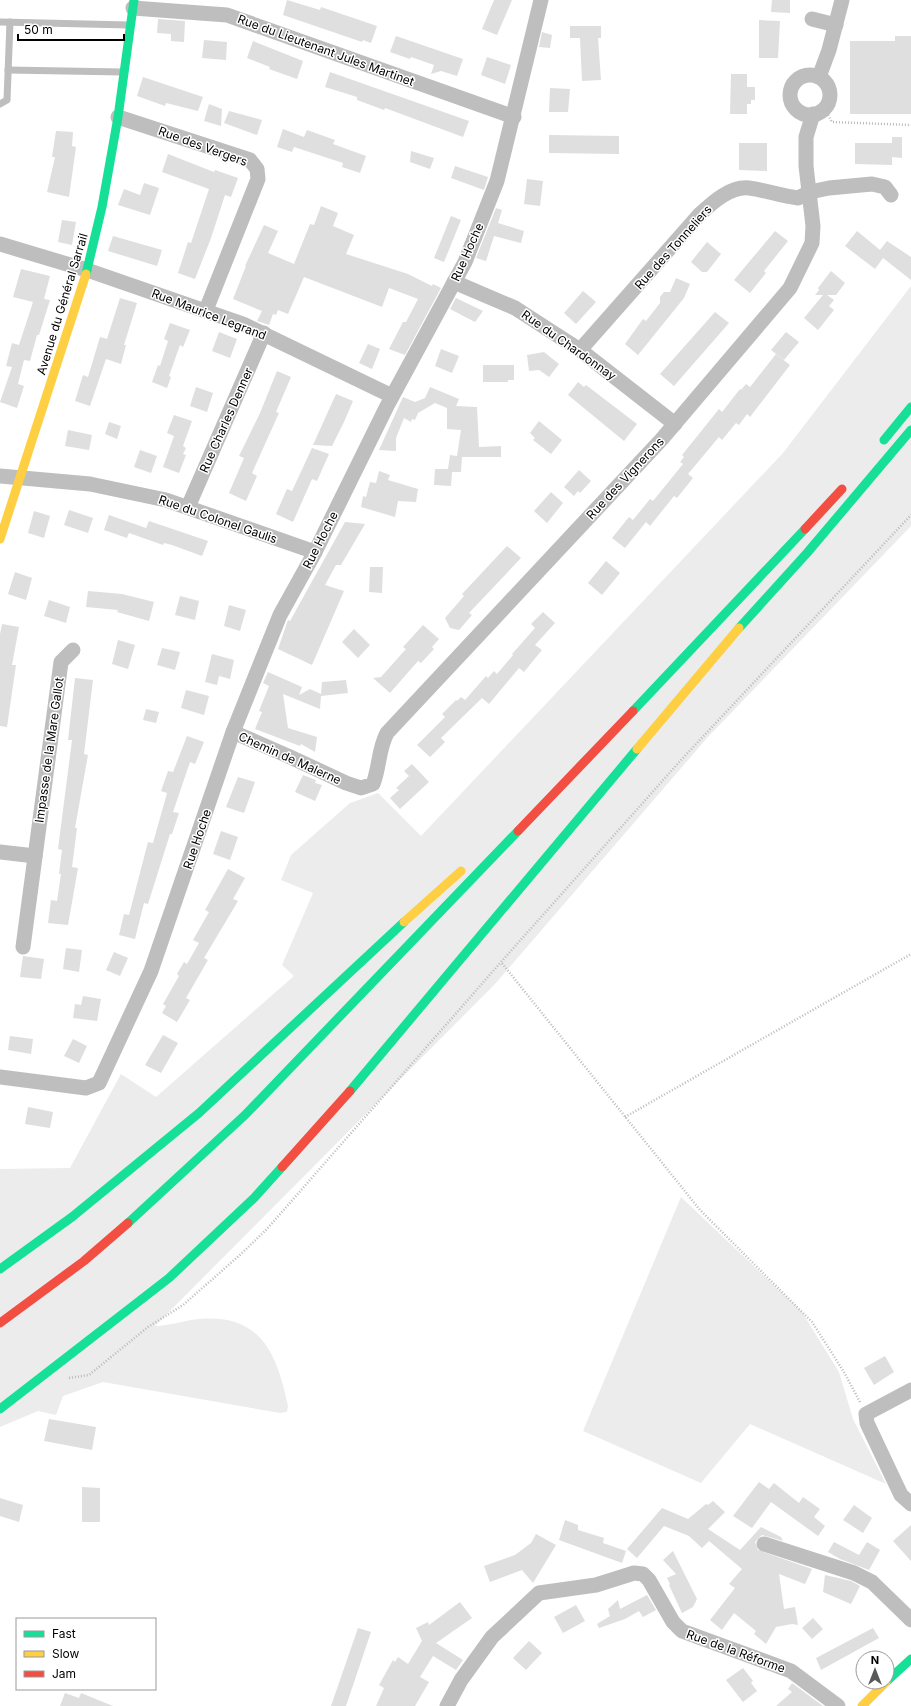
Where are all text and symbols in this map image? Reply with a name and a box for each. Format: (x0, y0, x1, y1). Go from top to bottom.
street label: Rue du Lieutenant Jules Martinet (236, 11, 416, 89)
scale bar (18, 16, 124, 42)
text: 50 m (24, 22, 53, 37)
street label: Rue des Vergers (157, 123, 249, 169)
street label: Rue des Tonneliers (631, 202, 715, 292)
street label: Rue Hoche (447, 221, 487, 283)
street label: Avenue du Général Sarrail (33, 231, 91, 377)
street label: Rue Maurice Legrand (150, 285, 268, 343)
street label: Rue du Chardonnay (519, 307, 619, 383)
street label: Rue Charles Denner (196, 365, 256, 475)
street label: Rue des Vignerons (583, 434, 667, 522)
street label: Rue du Colonel Gaulis (157, 492, 279, 546)
street label: Rue Hoche (299, 509, 341, 571)
street label: Impasse de la Mare Gallot (31, 676, 67, 824)
street label: Chemin de Malerne (236, 729, 344, 787)
street label: Rue Hoche (180, 807, 214, 871)
legend (16, 1618, 156, 1690)
text: Fast (52, 1626, 76, 1641)
street label: Rue de la Réforme (685, 1626, 787, 1676)
text: Slow (52, 1646, 80, 1661)
north arrow (855, 1650, 895, 1690)
text: N (871, 1653, 879, 1667)
text: Jam (52, 1666, 76, 1681)

